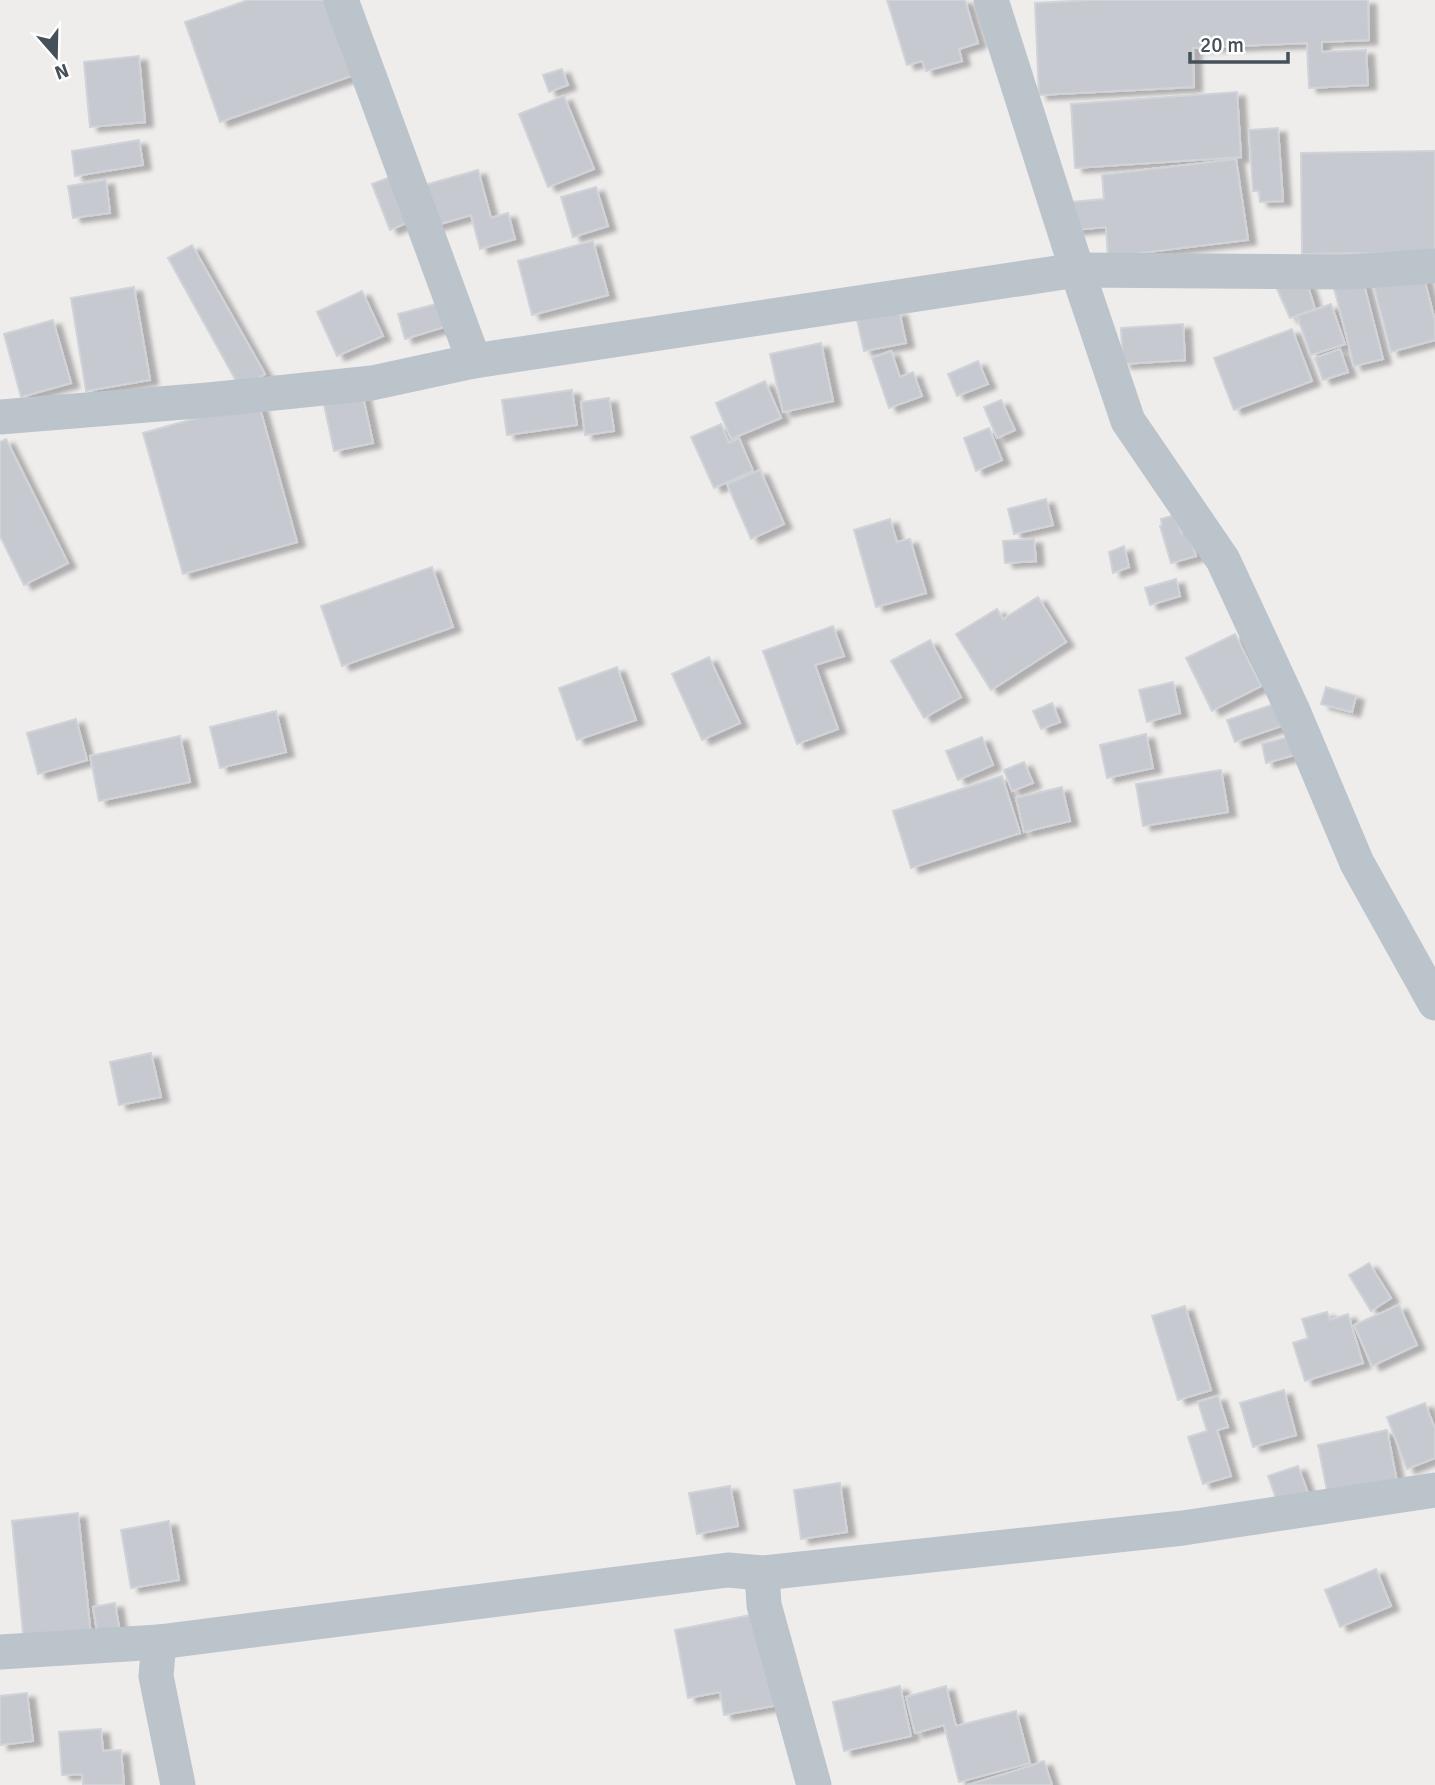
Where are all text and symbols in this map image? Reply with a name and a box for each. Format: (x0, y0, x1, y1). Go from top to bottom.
north arrow (21, 21, 91, 91)
scale bar (1190, 21, 1288, 65)
text: 20 m (1200, 32, 1244, 58)
text: N (51, 57, 72, 85)

